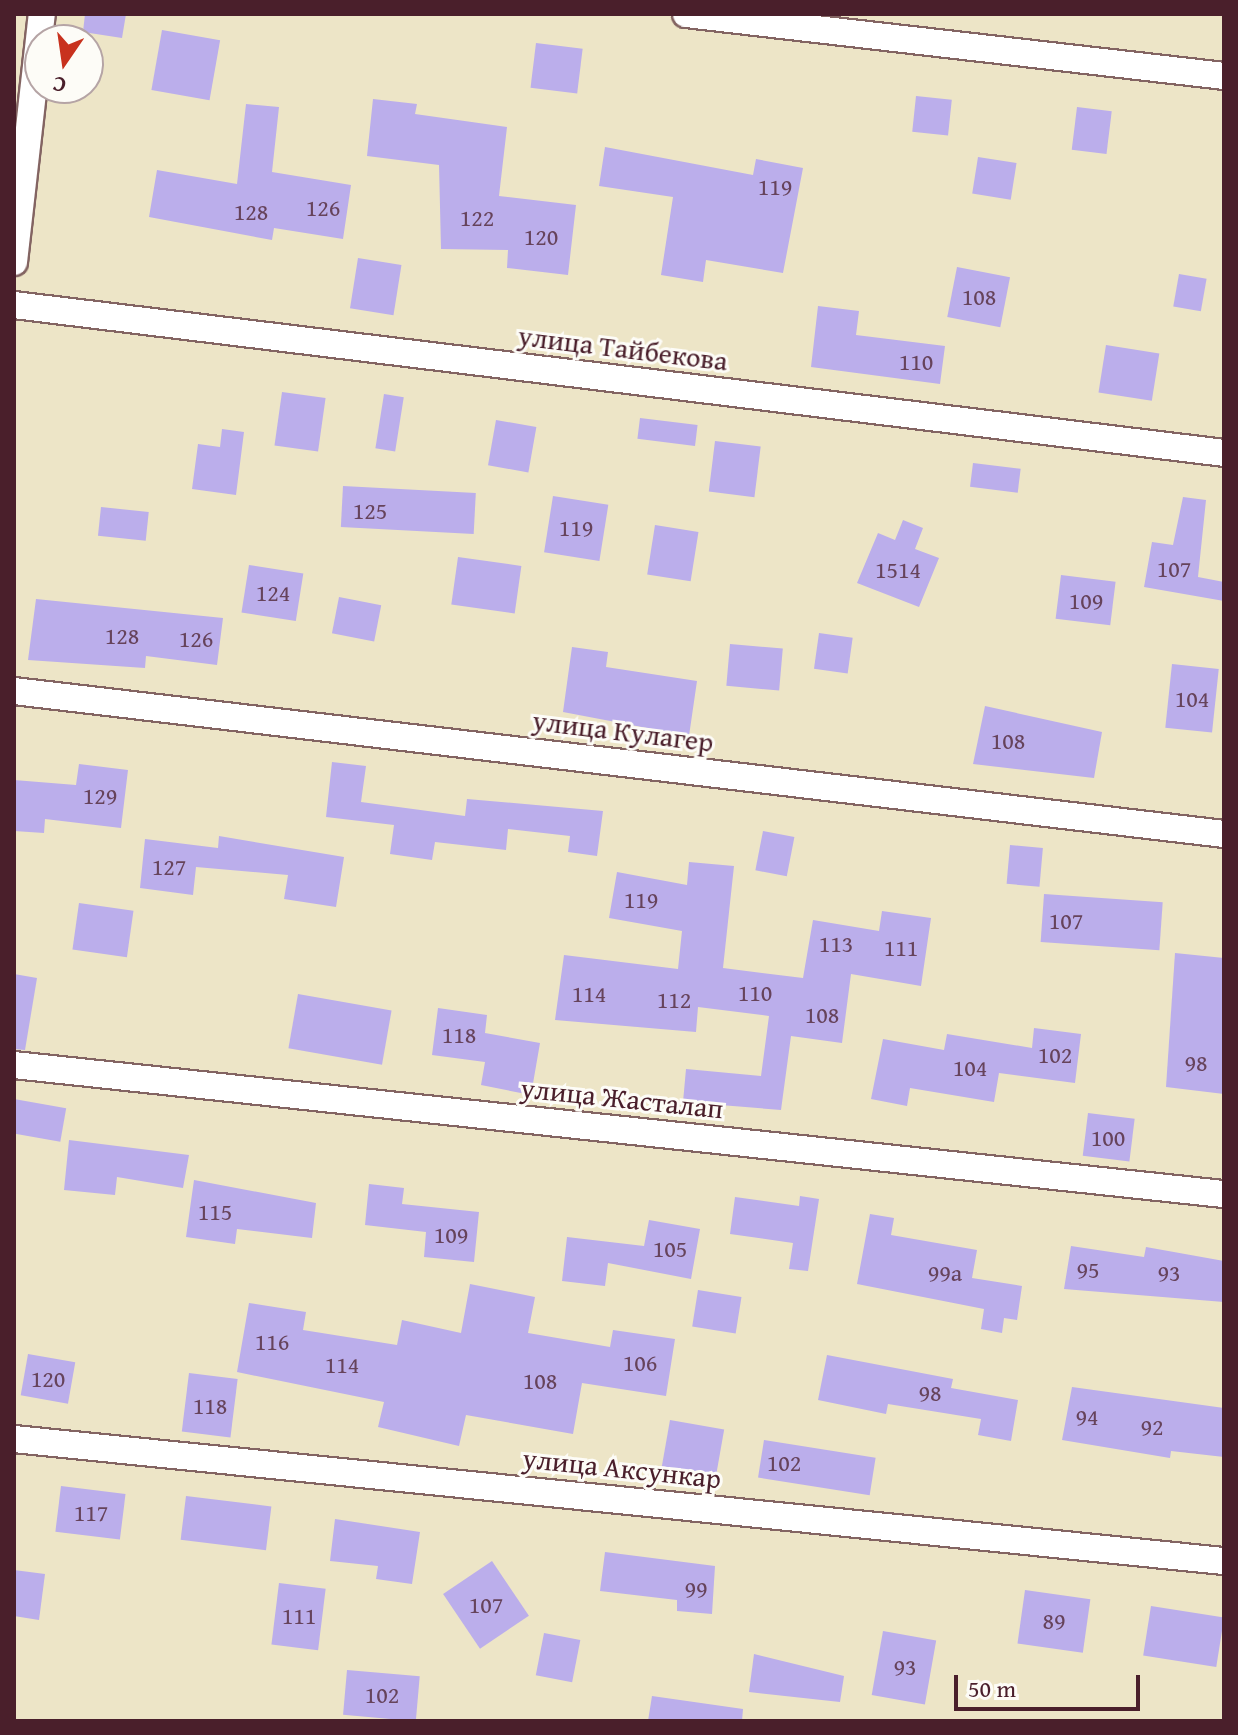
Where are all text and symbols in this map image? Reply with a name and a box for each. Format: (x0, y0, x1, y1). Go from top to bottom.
north arrow (24, 24, 104, 104)
text: С (49, 68, 69, 102)
house number: 119 (758, 173, 792, 201)
house number: 126 (306, 194, 340, 222)
house number: 128 (234, 198, 268, 226)
house number: 122 (460, 204, 494, 232)
house number: 120 (524, 223, 558, 251)
house number: 108 (962, 283, 996, 311)
street label: улица Тайбекова (516, 318, 730, 378)
house number: 110 (899, 348, 933, 376)
house number: 125 (353, 497, 387, 525)
house number: 119 (559, 514, 593, 542)
house number: 107 (1157, 555, 1191, 583)
house number: 1514 (875, 556, 921, 584)
house number: 124 (256, 579, 290, 607)
house number: 109 (1069, 587, 1103, 615)
house number: 128 (105, 622, 139, 650)
house number: 126 (179, 625, 213, 653)
house number: 104 (1175, 685, 1209, 713)
street label: улица Кулагер (531, 703, 715, 759)
house number: 108 (991, 727, 1025, 755)
house number: 129 (83, 782, 117, 810)
house number: 127 (152, 853, 186, 881)
house number: 119 (624, 886, 658, 914)
house number: 107 (1049, 907, 1083, 935)
house number: 113 (819, 930, 853, 958)
house number: 111 (884, 934, 918, 962)
house number: 110 (738, 979, 772, 1007)
house number: 114 (572, 980, 606, 1008)
house number: 112 (657, 986, 691, 1014)
house number: 108 (805, 1001, 839, 1029)
house number: 118 (442, 1021, 476, 1049)
house number: 102 (1038, 1041, 1072, 1069)
house number: 98 (1184, 1049, 1208, 1077)
house number: 104 (953, 1054, 987, 1082)
street label: улица Жасталап (519, 1071, 725, 1125)
house number: 100 (1091, 1124, 1125, 1152)
house number: 115 (198, 1198, 232, 1226)
house number: 109 (434, 1221, 468, 1249)
house number: 105 (653, 1235, 687, 1263)
house number: 95 (1076, 1256, 1100, 1284)
house number: 99а (928, 1259, 962, 1287)
house number: 93 (1157, 1259, 1181, 1287)
house number: 116 (255, 1328, 289, 1356)
house number: 106 (623, 1349, 657, 1377)
house number: 114 (325, 1351, 359, 1379)
house number: 120 (31, 1365, 65, 1393)
house number: 108 (523, 1367, 557, 1395)
house number: 98 (918, 1379, 942, 1407)
house number: 118 (193, 1392, 227, 1420)
house number: 94 (1075, 1403, 1099, 1431)
house number: 92 (1140, 1413, 1164, 1441)
street label: улица Аксункар (521, 1441, 723, 1495)
house number: 102 (767, 1449, 801, 1477)
house number: 117 (74, 1499, 108, 1527)
house number: 99 (684, 1575, 708, 1603)
house number: 107 (469, 1591, 503, 1619)
house number: 111 (282, 1602, 316, 1630)
house number: 89 (1042, 1607, 1066, 1635)
house number: 93 (893, 1653, 917, 1681)
scale bar (958, 1659, 1144, 1709)
text: 50 m (968, 1671, 1016, 1706)
house number: 102 (365, 1681, 399, 1709)

